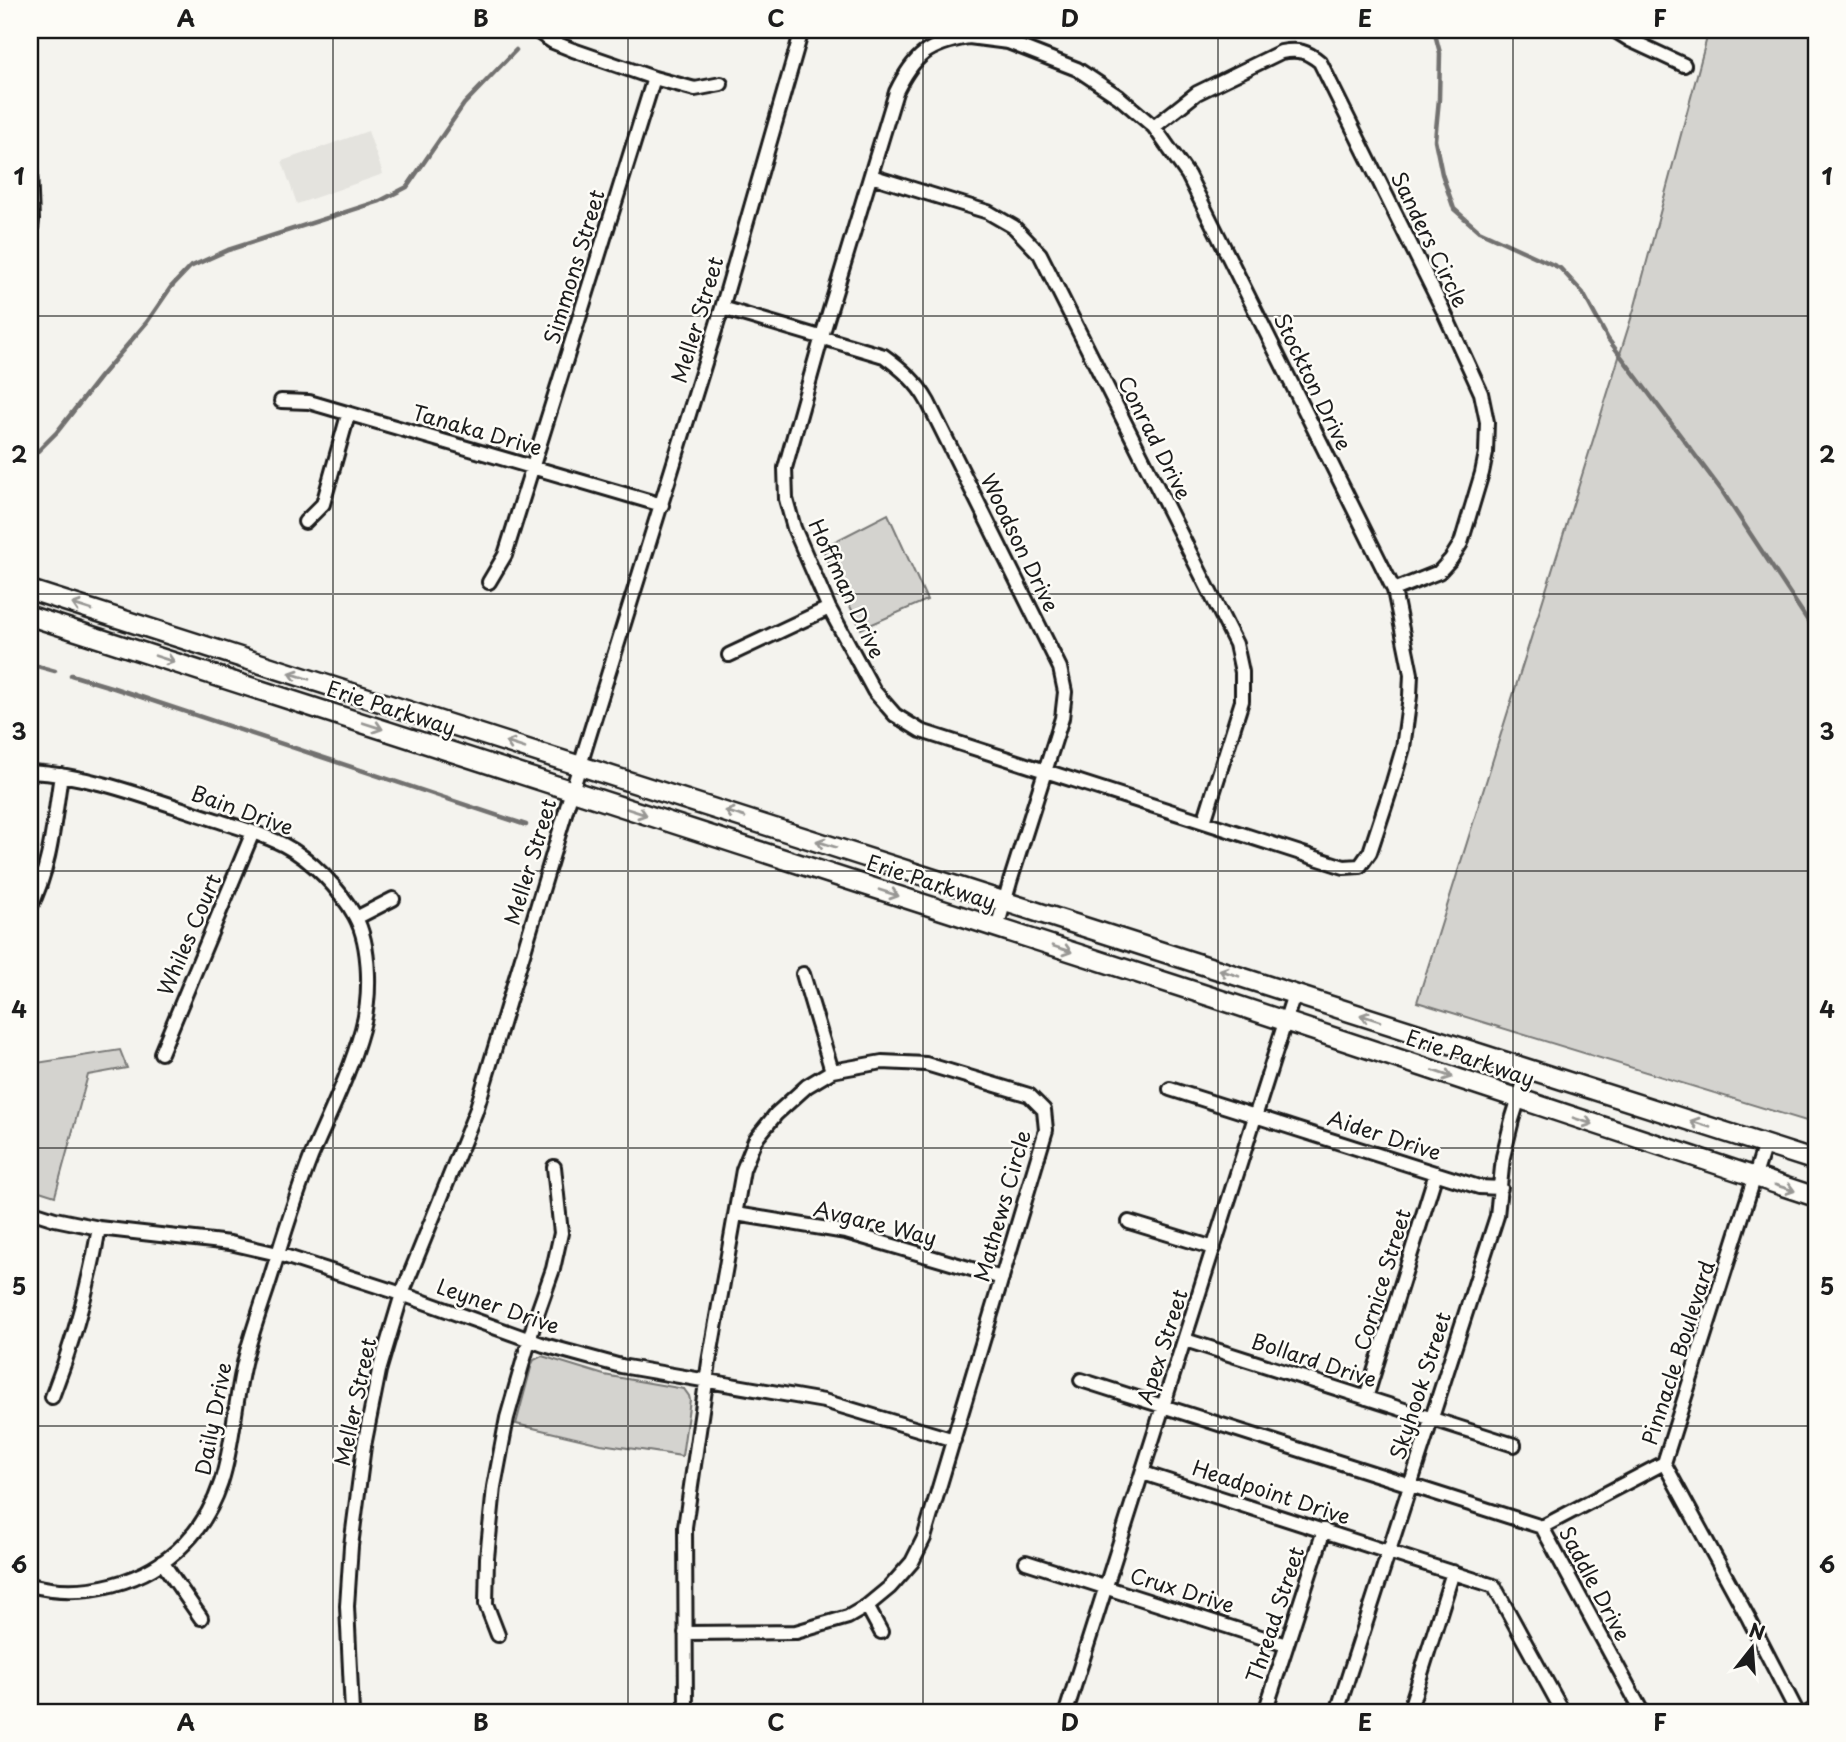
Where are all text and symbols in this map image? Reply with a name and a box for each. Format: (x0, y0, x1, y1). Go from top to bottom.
text: A (177, 0, 195, 35)
text: B (473, 0, 489, 35)
text: C (767, 0, 785, 35)
text: D (1061, 0, 1079, 35)
text: E (1358, 0, 1372, 35)
text: F (1653, 0, 1667, 35)
text: 1 (14, 158, 25, 193)
text: 1 (1822, 158, 1833, 193)
street label: Sanders Circle (1384, 166, 1478, 313)
street label: Simmons Street (534, 185, 612, 348)
street label: Meller Street (662, 252, 730, 387)
street label: Stockton Drive (1267, 307, 1361, 455)
street label: Conrad Drive (1111, 369, 1201, 505)
street label: Tanaka Drive (409, 395, 546, 463)
text: 2 (11, 436, 27, 471)
text: 2 (1819, 436, 1835, 471)
street label: Woodson Drive (973, 467, 1068, 617)
street label: Hoffman Drive (801, 513, 894, 663)
one-way arrow (71, 600, 93, 612)
one-way arrow (153, 654, 175, 667)
one-way arrow (288, 668, 310, 681)
street label: Erie Parkway (323, 671, 460, 743)
text: 3 (11, 713, 27, 748)
text: 3 (1819, 713, 1835, 748)
one-way arrow (361, 721, 383, 734)
one-way arrow (505, 737, 527, 750)
street label: Bain Drive (187, 776, 298, 842)
street label: Meller Street (495, 794, 563, 929)
one-way arrow (626, 807, 648, 819)
one-way arrow (724, 807, 746, 820)
one-way arrow (815, 836, 837, 849)
street label: Erie Parkway (863, 845, 1000, 917)
street label: Whiles Court (148, 868, 228, 1000)
one-way arrow (878, 888, 900, 900)
one-way arrow (1051, 944, 1073, 956)
one-way arrow (1218, 966, 1240, 979)
text: 4 (11, 991, 27, 1026)
text: 4 (1819, 991, 1835, 1026)
one-way arrow (1359, 1011, 1381, 1024)
street label: Erie Parkway (1402, 1020, 1539, 1094)
one-way arrow (1432, 1068, 1454, 1081)
street label: Aider Drive (1324, 1101, 1446, 1167)
one-way arrow (1572, 1116, 1594, 1128)
one-way arrow (1689, 1117, 1711, 1130)
street label: Mathews Circle (964, 1126, 1038, 1285)
one-way arrow (1774, 1182, 1796, 1195)
street label: Avgare Way (810, 1191, 941, 1253)
street label: Cornice Street (1344, 1204, 1418, 1354)
street label: Pinnacle Boulevard (1632, 1256, 1722, 1449)
text: 5 (12, 1268, 26, 1303)
text: 5 (1820, 1268, 1834, 1303)
street label: Leyner Drive (433, 1269, 564, 1341)
street label: Apex Street (1127, 1285, 1195, 1408)
street label: Skyhook Street (1380, 1307, 1458, 1464)
street label: Bollard Drive (1248, 1324, 1382, 1394)
street label: Meller Street (325, 1334, 383, 1469)
street label: Daily Drive (185, 1359, 239, 1478)
street label: Headpoint Drive (1189, 1450, 1355, 1532)
street label: Saddle Drive (1552, 1520, 1639, 1646)
street label: Thread Street (1237, 1542, 1311, 1687)
text: 6 (11, 1546, 27, 1581)
text: 6 (1819, 1546, 1835, 1581)
street label: Crux Drive (1126, 1558, 1239, 1620)
north arrow (1716, 1612, 1786, 1682)
text: N (1746, 1615, 1769, 1646)
text: A (177, 1704, 195, 1739)
text: B (473, 1704, 489, 1739)
text: C (767, 1704, 785, 1739)
text: D (1061, 1704, 1079, 1739)
text: E (1358, 1704, 1372, 1739)
text: F (1653, 1704, 1667, 1739)

